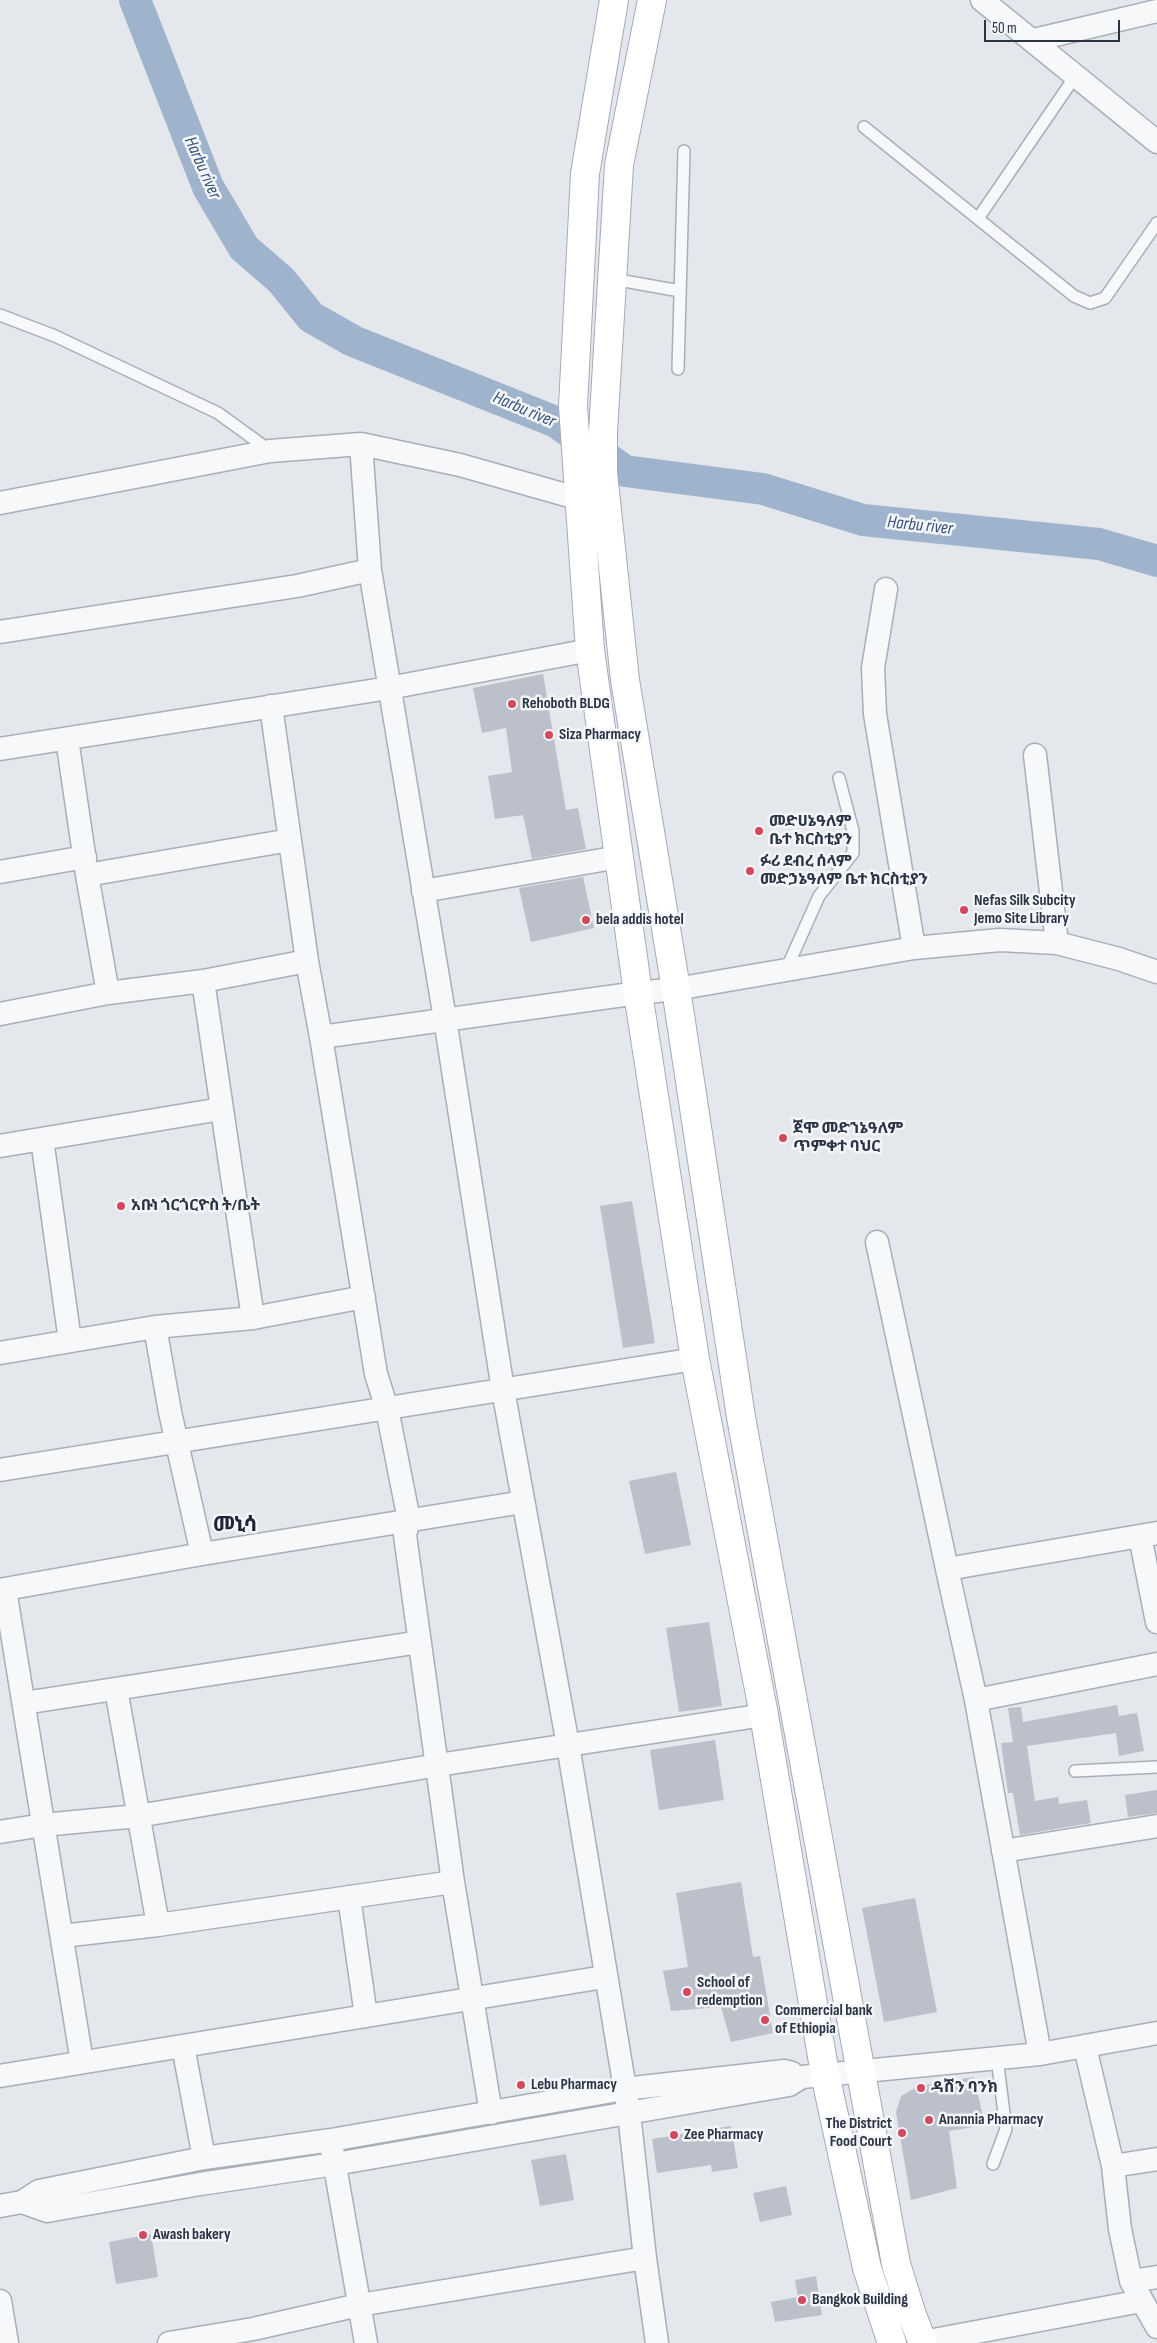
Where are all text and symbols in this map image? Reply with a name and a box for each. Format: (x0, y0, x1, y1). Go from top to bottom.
scale bar (987, 10, 1123, 42)
text: 50 m (992, 19, 1017, 38)
water label: Harbu river (179, 134, 225, 202)
water label: Harbu river (489, 387, 559, 433)
water label: Harbu river (886, 512, 954, 540)
place label: Rehoboth BLDG (522, 694, 610, 714)
marker: Rehoboth BLDG (506, 698, 518, 710)
place label: Siza Pharmacy (559, 725, 641, 745)
marker: Siza Pharmacy (543, 729, 555, 741)
place label: መድሀኔዓለም ቤተ ክርስቲያን (769, 812, 852, 850)
marker: መድሀኔዓለም ቤተ ክርስቲያን (753, 825, 765, 837)
place label: ፉሪ ደብረ ሰላም መድኃኔዓለም ቤተ ክርስቲያን (760, 852, 928, 890)
marker: ፉሪ ደብረ ሰላም መድኃኔዓለም ቤተ ክርስቲያን (744, 865, 756, 877)
place label: Nefas Silk Subcity Jemo Site Library (974, 891, 1076, 929)
marker: Nefas Silk Subcity Jemo Site Library (958, 904, 970, 916)
place label: bela addis hotel (596, 910, 684, 930)
marker: bela addis hotel (580, 914, 592, 926)
place label: ጀሞ መድኀኔዓለም ጥምቀተ ባህር (793, 1119, 903, 1157)
marker: ጀሞ መድኀኔዓለም ጥምቀተ ባህር (777, 1132, 789, 1144)
place label: አቡነ ጎርጎርዮስ ት/ቤት (131, 1196, 260, 1216)
marker: አቡነ ጎርጎርዮስ ት/ቤት (115, 1200, 127, 1212)
district label: መኒሳ (213, 1513, 257, 1539)
place label: School of redemption (697, 1973, 763, 2011)
marker: School of redemption (681, 1986, 693, 1998)
place label: Commercial bank of Ethiopia (775, 2001, 873, 2039)
marker: Commercial bank of Ethiopia (759, 2014, 771, 2026)
place label: Lebu Pharmacy (531, 2075, 617, 2095)
place label: ዳሽን ባንክ (931, 2078, 998, 2098)
marker: Lebu Pharmacy (515, 2079, 527, 2091)
marker: ዳሽን ባንክ (915, 2082, 927, 2094)
place label: Anannia Pharmacy (939, 2110, 1043, 2130)
place label: The District Food Court (826, 2114, 892, 2152)
marker: Anannia Pharmacy (923, 2114, 935, 2126)
place label: Zee Pharmacy (684, 2125, 763, 2145)
marker: The District Food Court (896, 2127, 908, 2139)
marker: Zee Pharmacy (668, 2129, 680, 2141)
place label: Awash bakery (153, 2225, 231, 2245)
marker: Awash bakery (137, 2229, 149, 2241)
place label: Bangkok Building (812, 2290, 908, 2310)
marker: Bangkok Building (796, 2294, 808, 2306)

